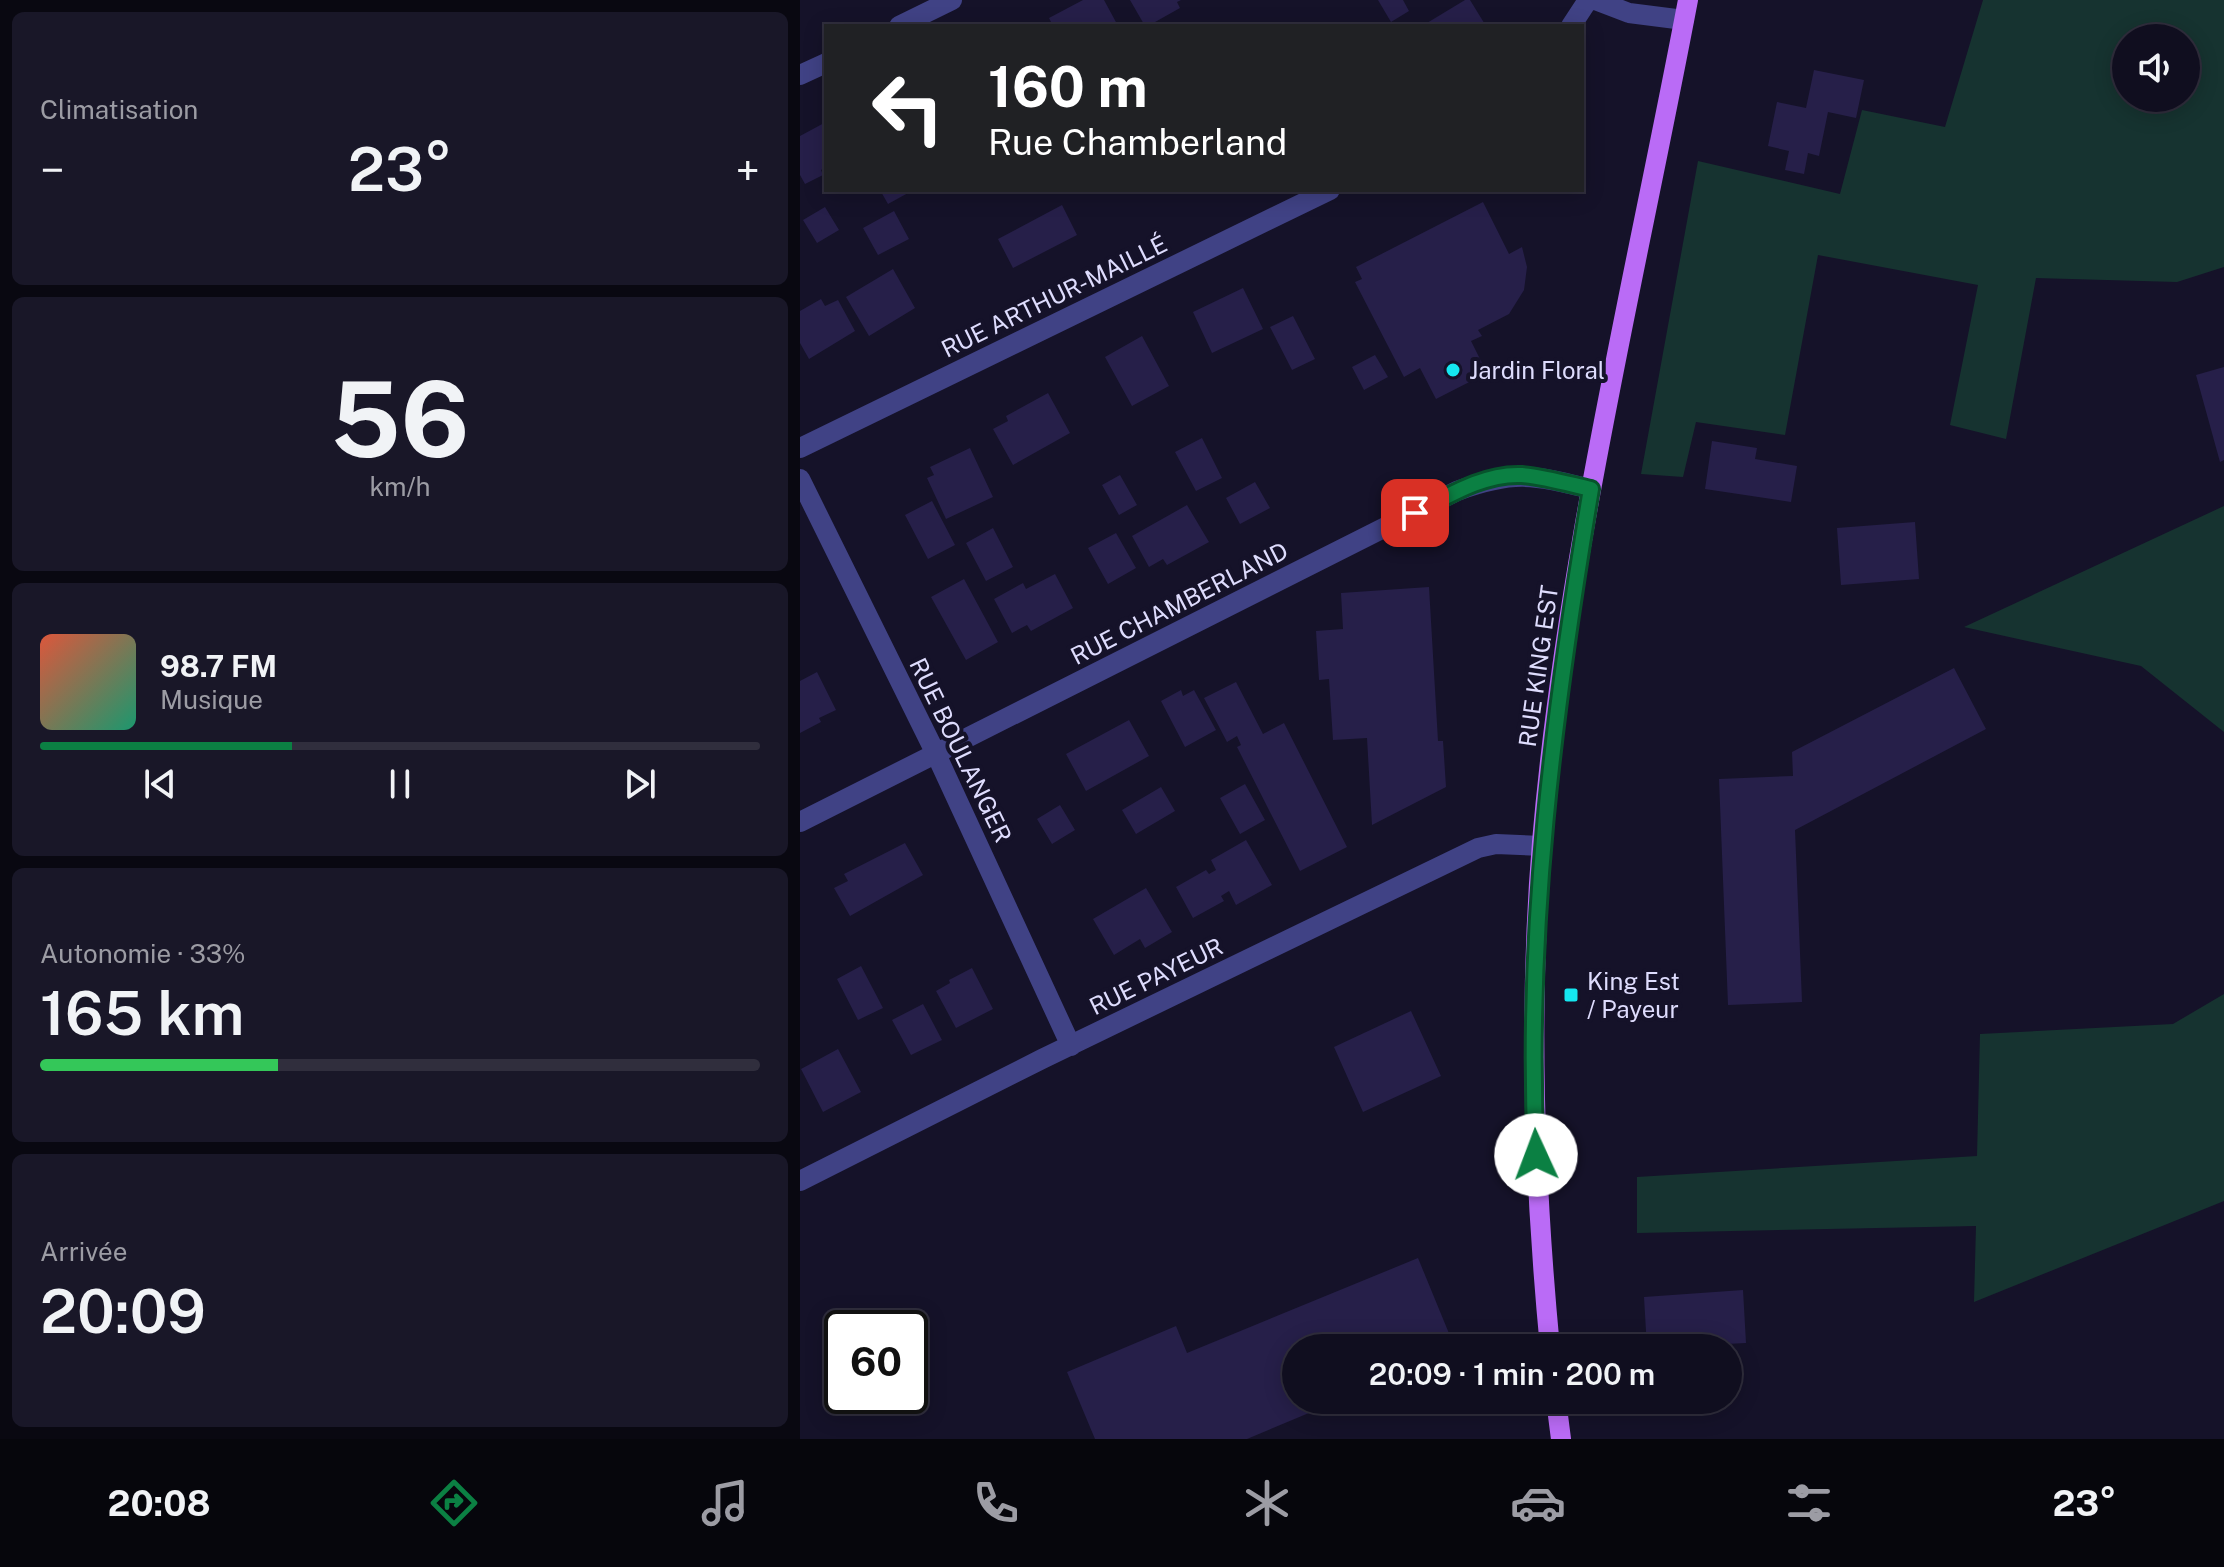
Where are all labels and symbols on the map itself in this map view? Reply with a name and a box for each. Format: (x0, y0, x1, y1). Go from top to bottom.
street label: RUE ARTHUR-MAILLÉ (937, 229, 1171, 363)
place label: Jardin Floral (1469, 356, 1605, 384)
marker: Jardin Floral (1444, 361, 1462, 379)
pin (1381, 479, 1449, 547)
street label: RUE CHAMBERLAND (1066, 536, 1292, 670)
street label: RUE KING EST (1513, 583, 1563, 749)
street label: RUE BOULANGER (904, 653, 1018, 847)
street label: RUE PAYEUR (1085, 932, 1227, 1020)
place label: King Est / Payeur (1587, 967, 1680, 1023)
marker: King Est / Payeur (1562, 986, 1580, 1004)
position arrow (1494, 1113, 1578, 1197)
speed limit sign: 60 (824, 1310, 928, 1414)

